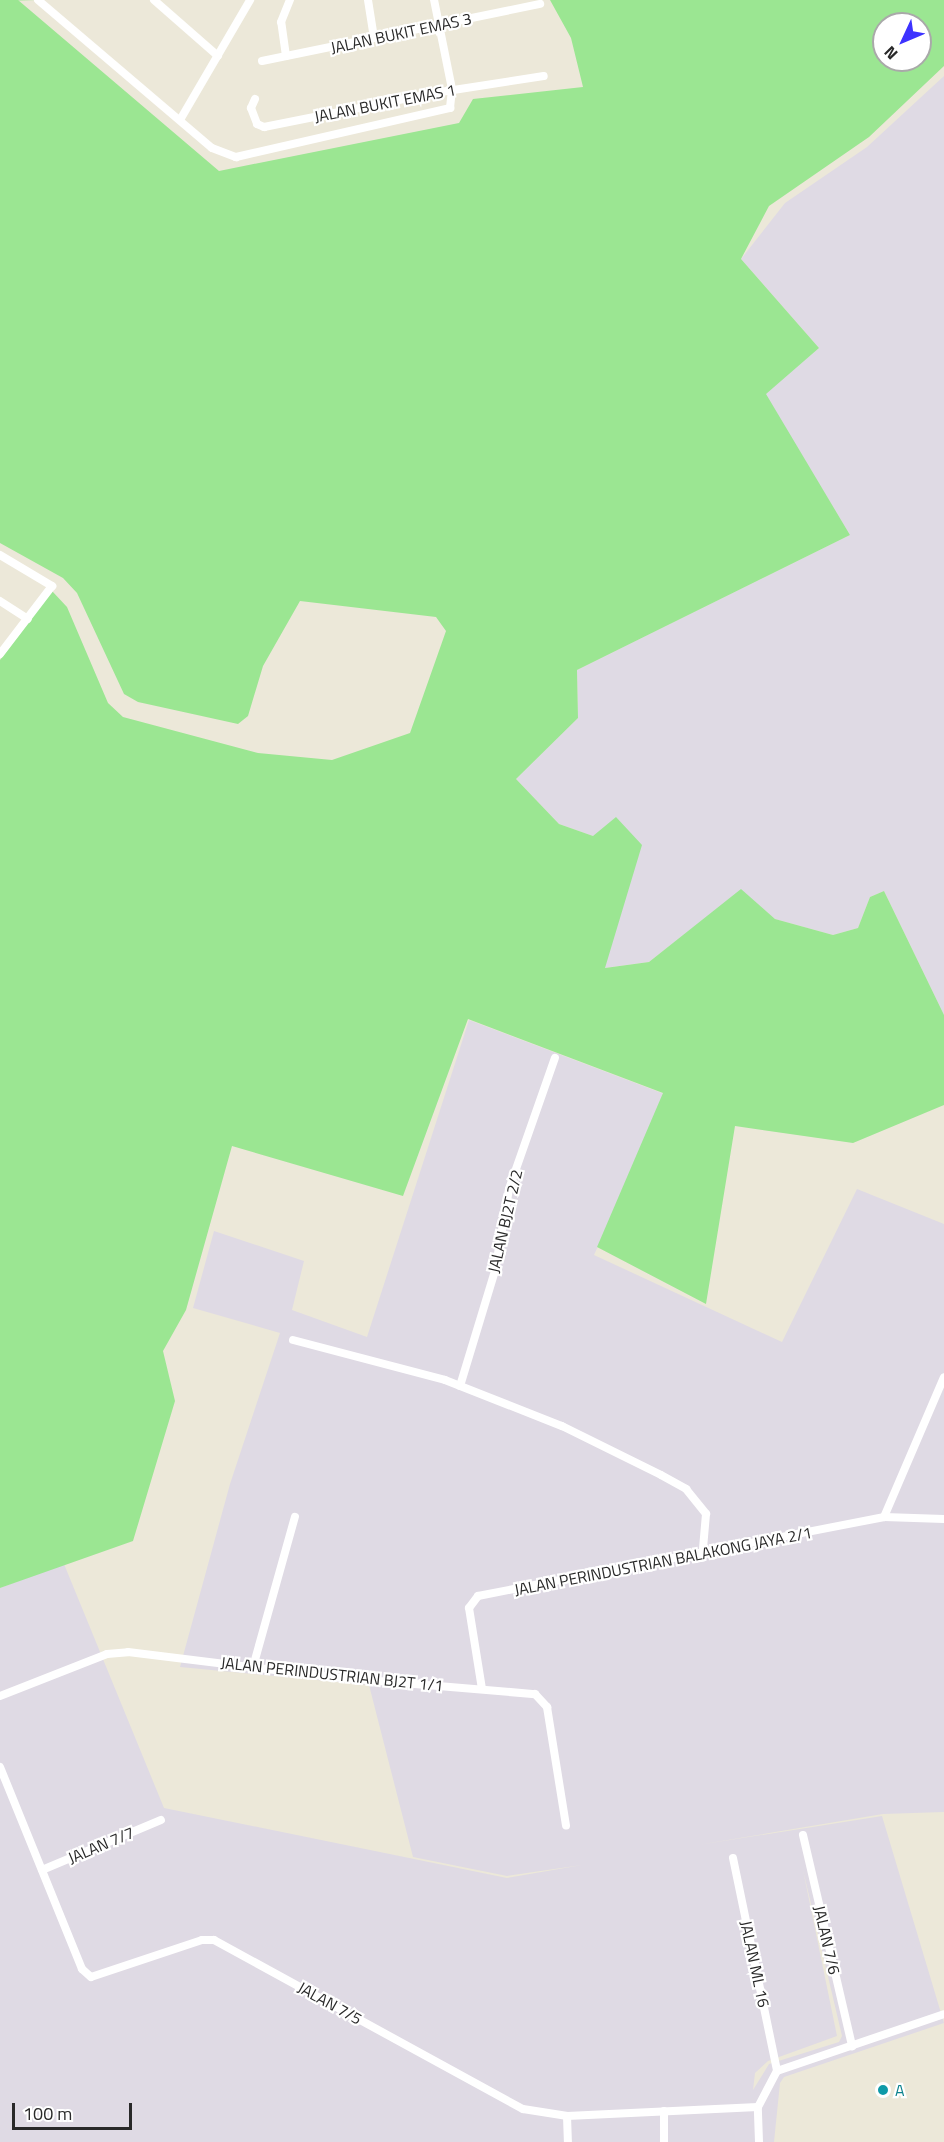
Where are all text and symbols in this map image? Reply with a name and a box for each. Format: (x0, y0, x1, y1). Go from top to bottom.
street label: JALAN BUKIT EMAS 3 (329, 9, 473, 57)
north arrow (872, 12, 932, 72)
text: N (878, 41, 903, 65)
street label: JALAN BUKIT EMAS 1 (313, 80, 457, 126)
street label: JALAN BJ2T 2/2 (484, 1168, 526, 1274)
street label: JALAN PERINDUSTRIAN BALAKONG JAYA 2/1 (513, 1523, 813, 1599)
street label: JALAN PERINDUSTRIAN BJ2T 1/1 (220, 1653, 444, 1695)
street label: JALAN 7/7 (65, 1822, 137, 1868)
street label: JALAN 7/6 (810, 1904, 844, 1976)
street label: JALAN ML 16 (736, 1919, 774, 2009)
street label: JALAN 7/5 (295, 1978, 365, 2028)
place label: A (895, 2080, 905, 2100)
marker: A (876, 2083, 890, 2097)
scale bar (15, 2091, 135, 2129)
text: 100 m (23, 2100, 72, 2127)

